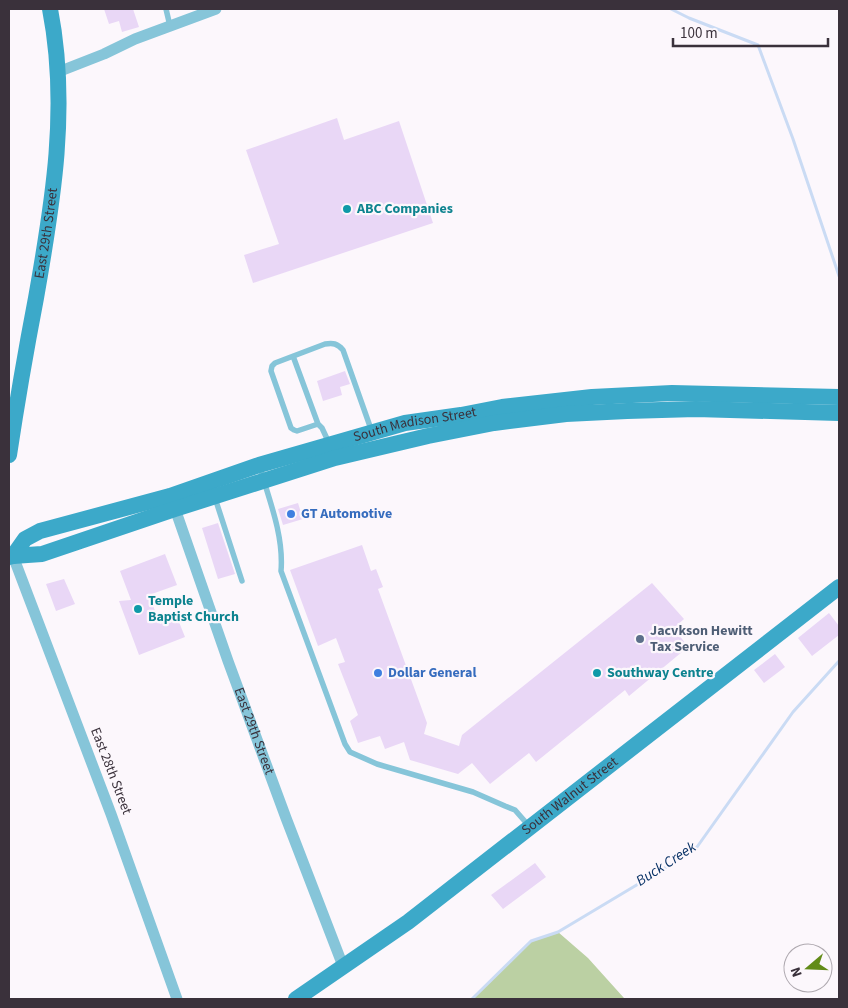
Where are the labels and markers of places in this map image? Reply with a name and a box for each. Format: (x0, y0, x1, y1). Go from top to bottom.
place label: ABC Companies (356, 199, 453, 219)
marker: ABC Companies (341, 203, 353, 215)
place label: GT Automotive (301, 504, 392, 524)
marker: GT Automotive (285, 508, 297, 520)
place label: Temple Baptist Church (148, 591, 239, 627)
marker: Temple Baptist Church (132, 603, 144, 615)
place label: Jacvkson Hewitt Tax Service (650, 621, 753, 657)
marker: Jacvkson Hewitt Tax Service (634, 633, 646, 645)
place label: Dollar General (388, 663, 476, 683)
place label: Southway Centre (607, 663, 714, 683)
marker: Dollar General (372, 667, 384, 679)
marker: Southway Centre (591, 667, 603, 679)

